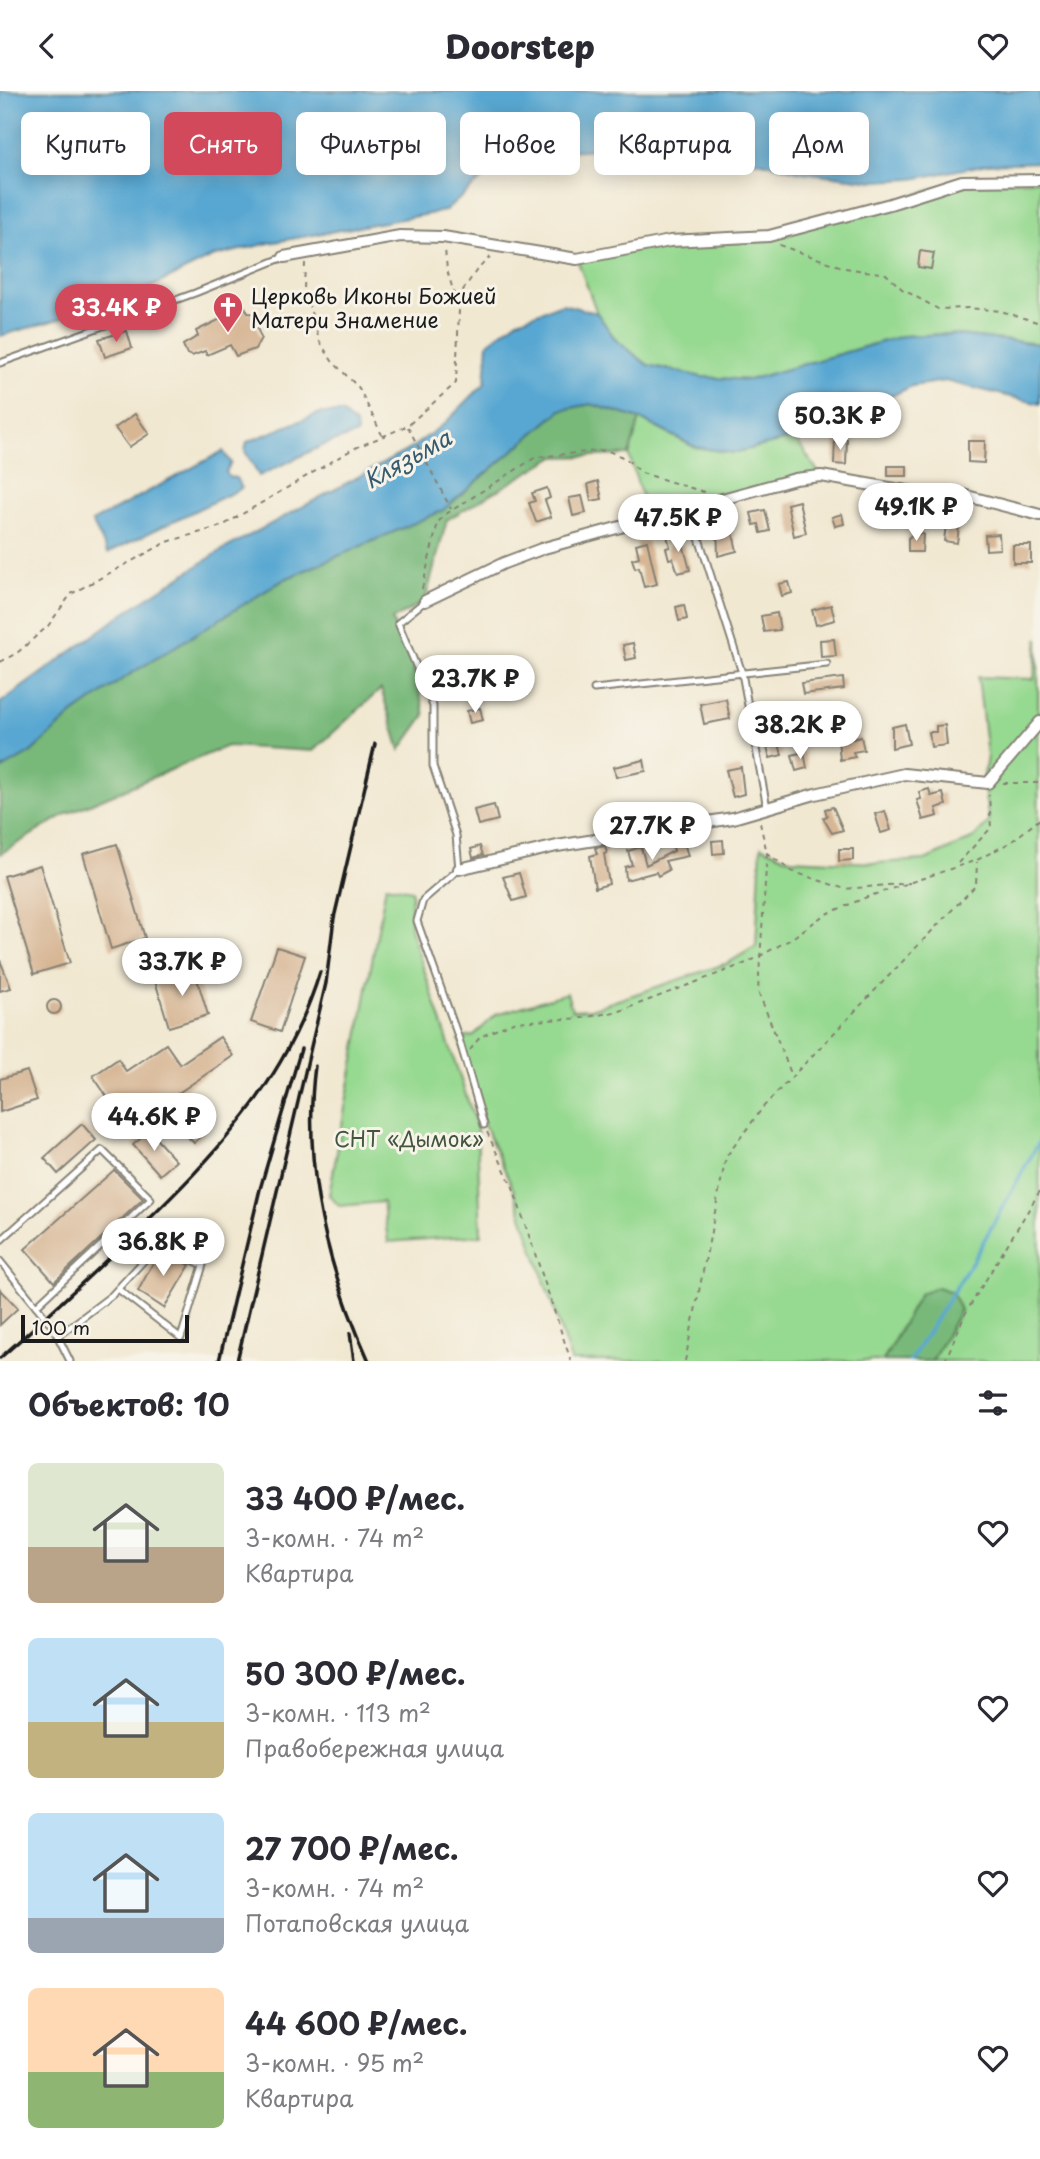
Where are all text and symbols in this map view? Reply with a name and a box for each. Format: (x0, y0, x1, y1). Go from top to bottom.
text: Doorstep (445, 22, 595, 70)
icon: back (28, 27, 66, 65)
icon: heart (974, 27, 1012, 65)
chip: Купить (21, 112, 150, 175)
chip: Снять (164, 112, 282, 175)
chip: Фильтры (296, 112, 446, 175)
chip: Новое (460, 112, 580, 175)
chip: Квартира (594, 112, 755, 175)
chip: Дом (769, 112, 869, 175)
place label: Церковь Иконы Божией Матери Знамение (251, 279, 497, 335)
pin: 33.4K ₽ (51, 285, 181, 344)
text: 33.4K ₽ (71, 289, 161, 324)
church icon: Церковь Иконы Божией Матери Знамение (211, 290, 245, 334)
pin: 50.3K ₽ (775, 393, 905, 452)
text: 50.3K ₽ (794, 397, 886, 432)
water label: Клязьма (357, 419, 458, 496)
pin: 49.1K ₽ (851, 483, 981, 543)
text: 49.1K ₽ (874, 488, 958, 523)
pin: 47.5K ₽ (613, 495, 743, 554)
text: 47.5K ₽ (634, 499, 722, 534)
pin: 23.7K ₽ (410, 655, 540, 715)
text: 23.7K ₽ (431, 660, 519, 695)
pin: 38.2K ₽ (735, 701, 865, 761)
text: 38.2K ₽ (754, 706, 846, 741)
pin: 27.7K ₽ (587, 803, 717, 862)
text: 27.7K ₽ (609, 807, 695, 842)
pin: 33.7K ₽ (117, 939, 247, 998)
text: 33.7K ₽ (138, 943, 226, 978)
pin: 44.6K ₽ (89, 1093, 219, 1153)
text: 44.6K ₽ (107, 1098, 201, 1133)
park label: СНТ «Дымок» (334, 1122, 484, 1154)
pin: 36.8K ₽ (98, 1219, 228, 1278)
text: 36.8K ₽ (118, 1223, 208, 1258)
scale bar (21, 1312, 189, 1344)
text: 100 m (32, 1313, 90, 1341)
text: Объектов: 10 (28, 1381, 230, 1426)
icon: filters (974, 1384, 1012, 1422)
text: 33 400 ₽/мес. (245, 1475, 465, 1520)
icon: home (84, 1491, 168, 1575)
icon: heart (974, 1514, 1012, 1552)
text: 3-комн. · 74 m² (245, 1520, 424, 1555)
text: Квартира (245, 1555, 353, 1590)
text: 50 300 ₽/мес. (245, 1650, 466, 1695)
icon: home (84, 1666, 168, 1750)
icon: heart (974, 1689, 1012, 1727)
text: 3-комн. · 113 m² (245, 1695, 431, 1730)
text: Правобережная улица (245, 1730, 504, 1765)
text: 27 700 ₽/мес. (245, 1825, 459, 1870)
icon: home (84, 1841, 168, 1925)
icon: heart (974, 1864, 1012, 1902)
text: 3-комн. · 74 m² (245, 1870, 424, 1905)
text: Потаповская улица (245, 1905, 469, 1940)
text: 44 600 ₽/мес. (245, 2000, 467, 2045)
icon: home (84, 2016, 168, 2100)
icon: heart (974, 2039, 1012, 2077)
text: 3-комн. · 95 m² (245, 2045, 424, 2080)
text: Квартира (245, 2080, 353, 2115)

